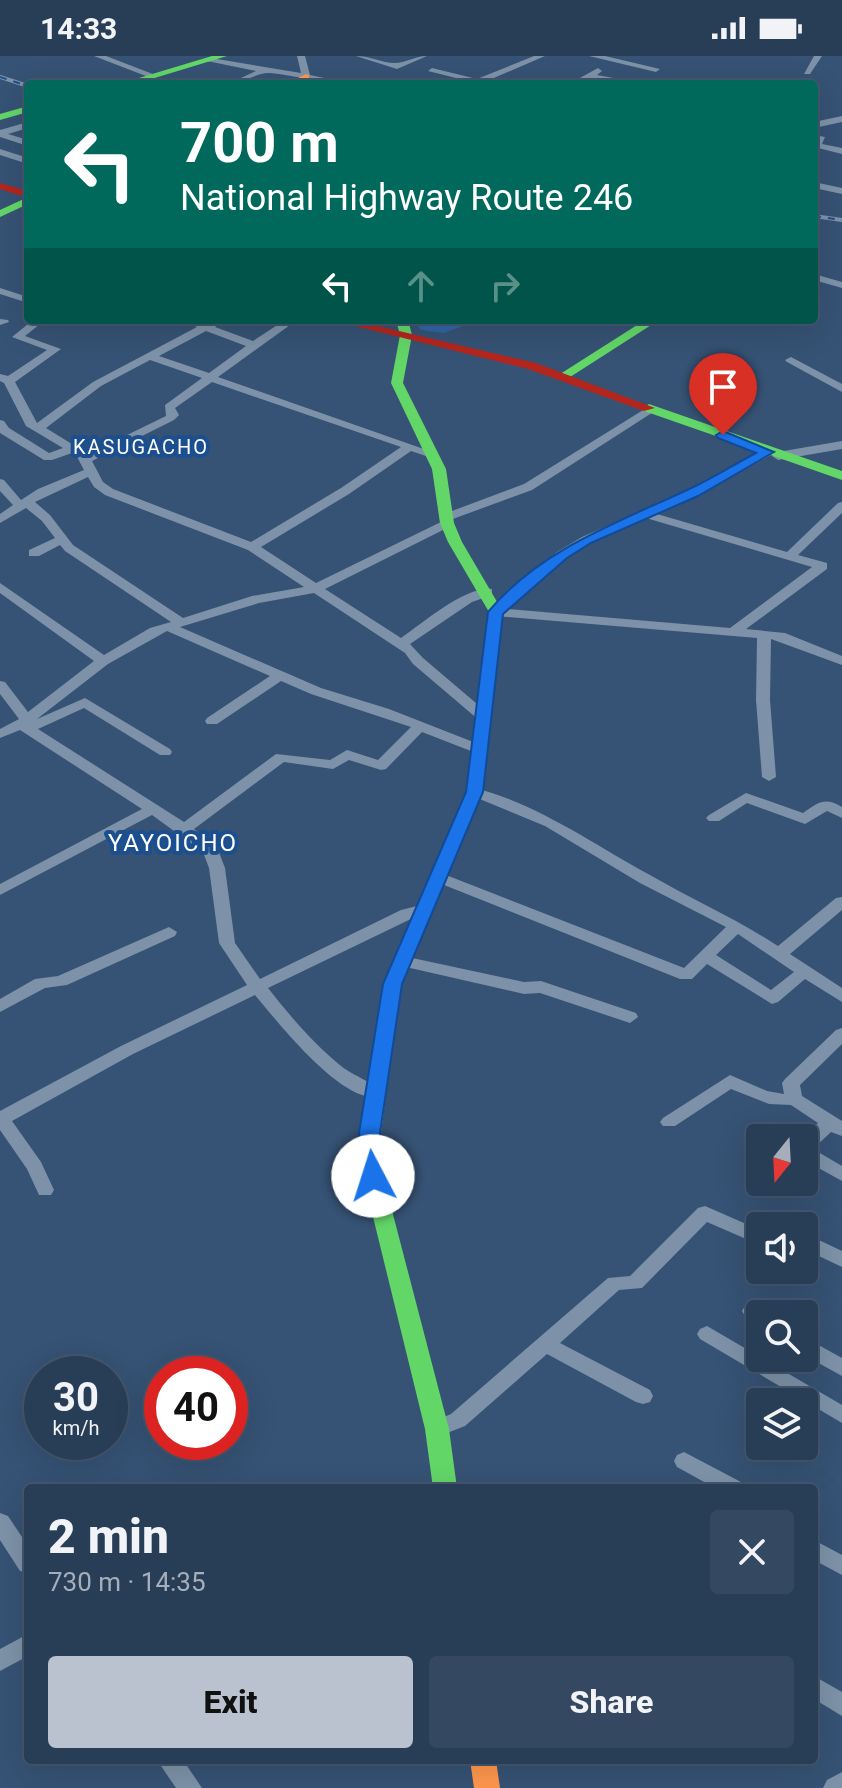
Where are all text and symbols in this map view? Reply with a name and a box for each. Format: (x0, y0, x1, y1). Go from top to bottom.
text: 14:33 (40, 11, 117, 46)
text: 700 m (180, 110, 339, 176)
icon: left (48, 112, 152, 216)
text: National Highway Route 246 (180, 177, 633, 219)
icon: left (315, 264, 359, 308)
icon: ahead (399, 264, 443, 308)
icon: right (483, 264, 527, 308)
pin (689, 353, 757, 435)
icon: arrive (701, 365, 745, 409)
district label: KASUGACHO (73, 435, 209, 459)
district label: YAYOICHO (108, 829, 238, 857)
north arrow (746, 1124, 818, 1196)
map controls (746, 1124, 818, 1460)
position arrow (331, 1134, 415, 1218)
button: sound (746, 1212, 818, 1284)
button: search (746, 1300, 818, 1372)
speed limit sign: 40 (144, 1356, 248, 1460)
text: 30 (53, 1374, 99, 1421)
button: layers (746, 1388, 818, 1460)
text: km/h (53, 1416, 99, 1440)
text: 2 min (48, 1508, 169, 1565)
button: close (710, 1510, 794, 1594)
text: 730 m · 14:35 (48, 1567, 206, 1597)
button: Exit (48, 1656, 413, 1748)
button: Share (429, 1656, 794, 1748)

